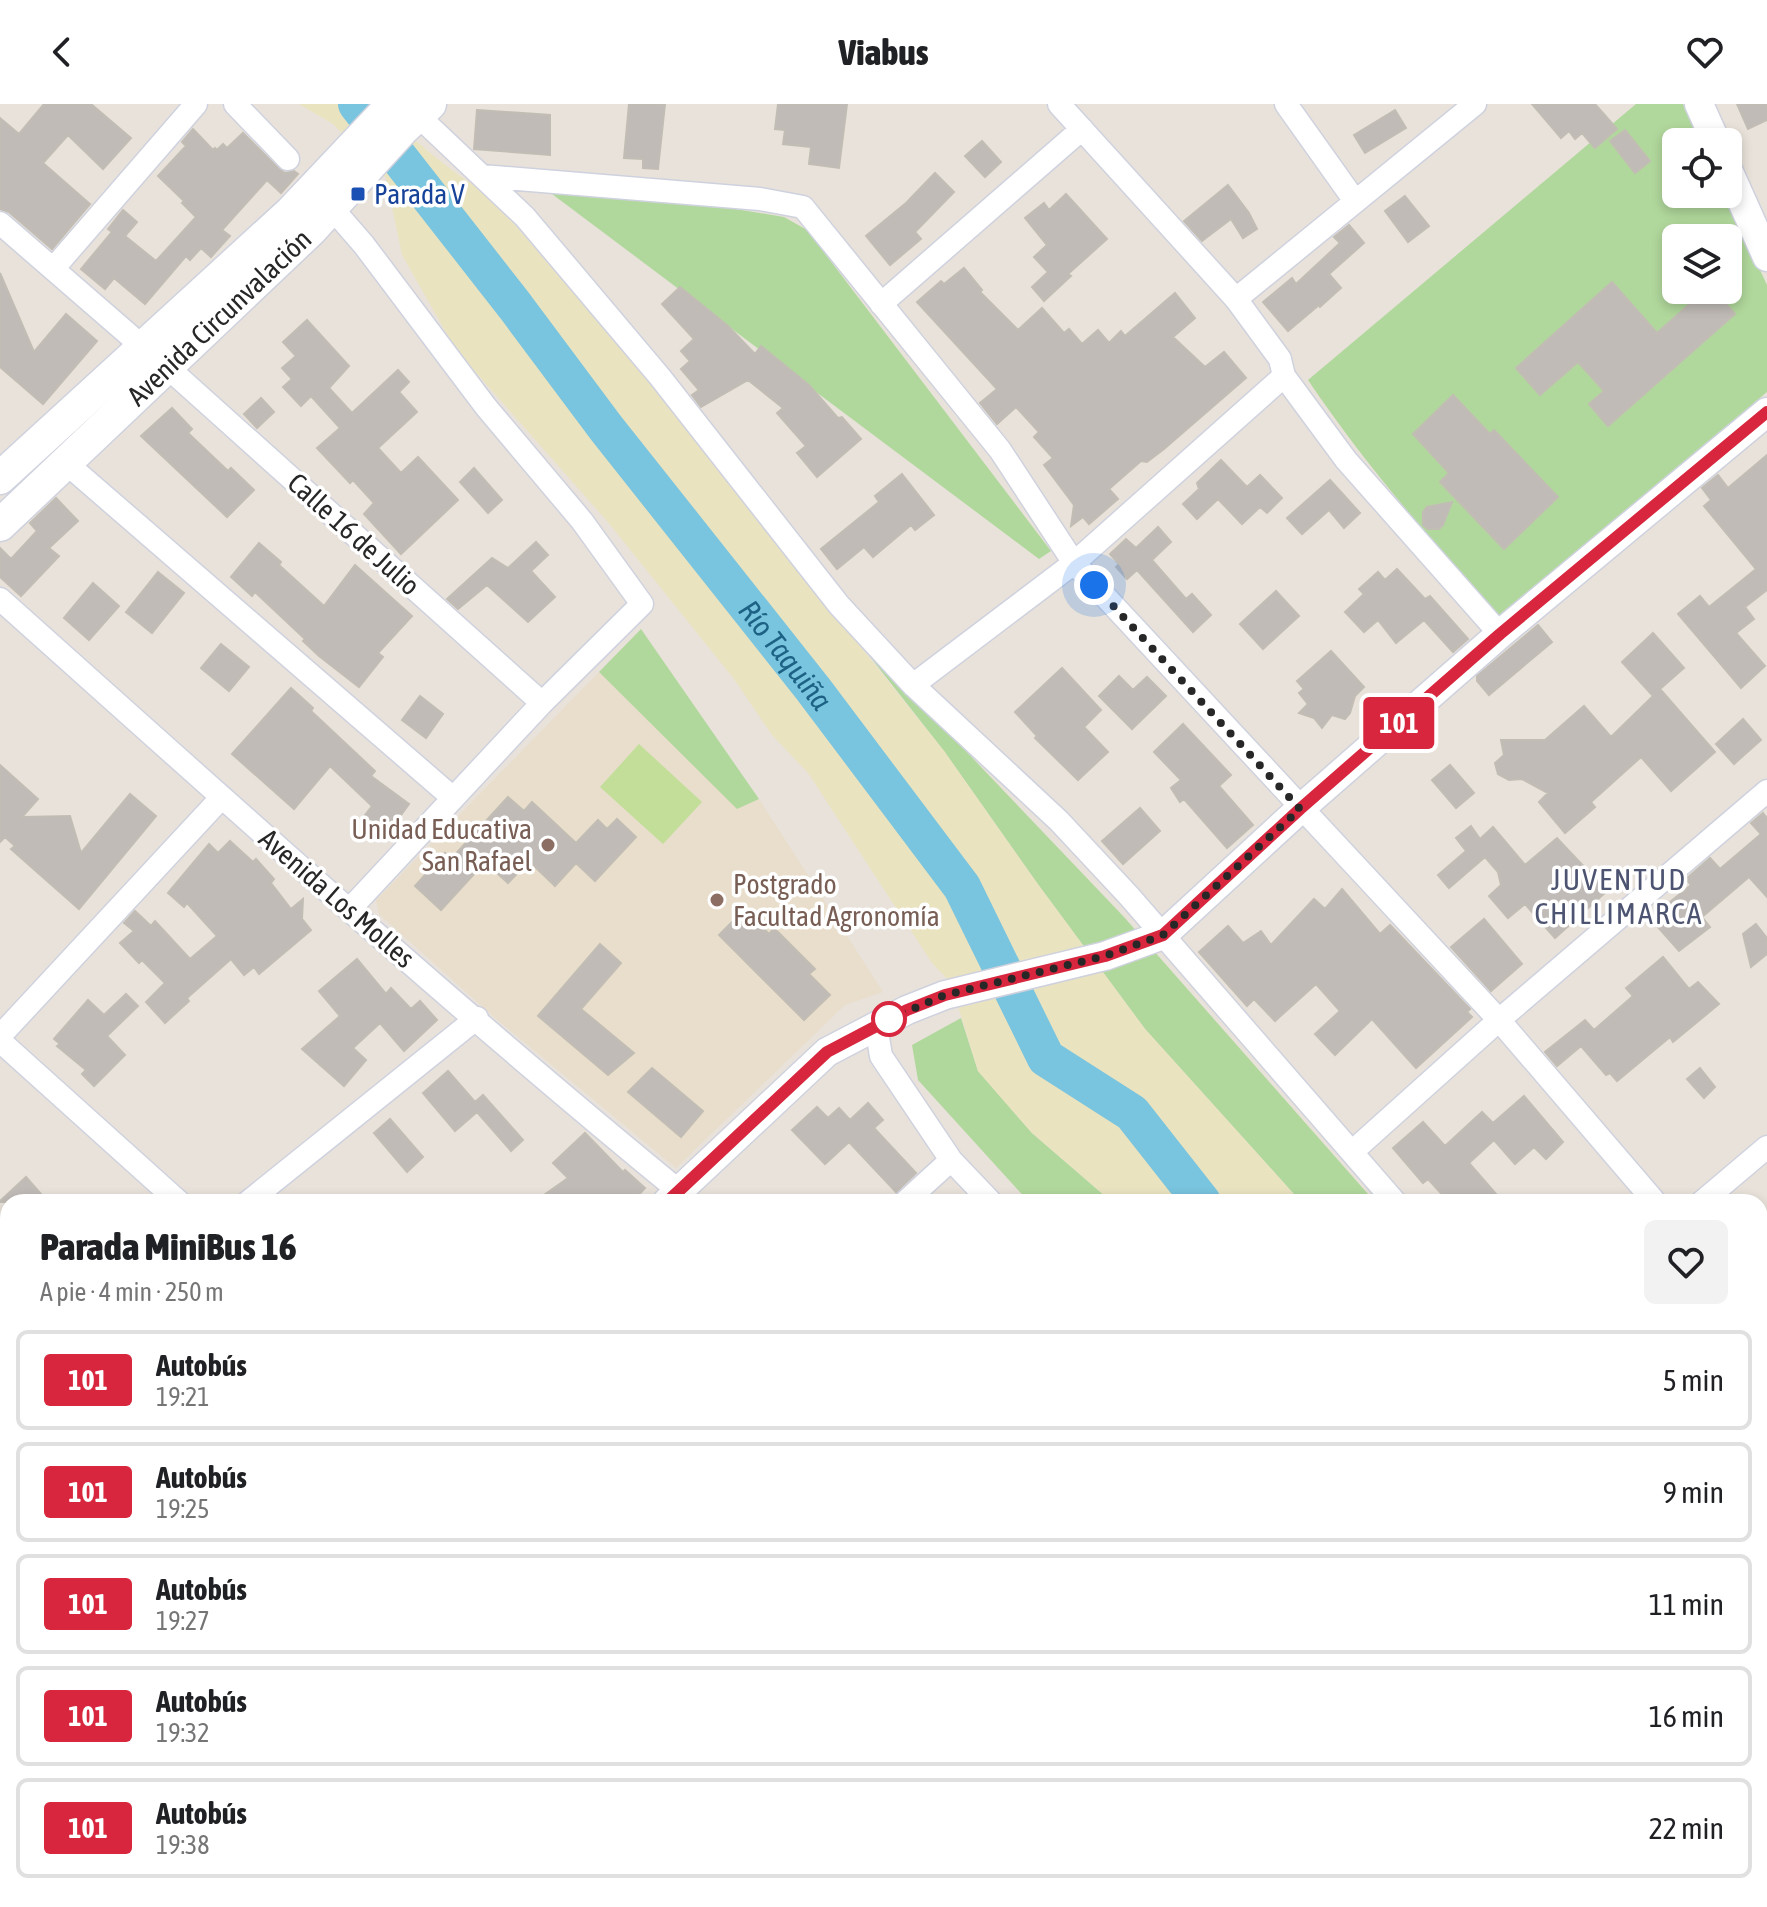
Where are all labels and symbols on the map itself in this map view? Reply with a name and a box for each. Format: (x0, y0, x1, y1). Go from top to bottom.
place label: Parada V (374, 178, 465, 210)
marker: Parada V (349, 185, 367, 203)
street label: Avenida Circunvalación (121, 223, 318, 412)
street label: Calle 16 de Julio (282, 466, 426, 602)
your location (1074, 565, 1114, 605)
water label: Río Taquiña (732, 593, 839, 716)
line badge: 101 (1353, 697, 1445, 749)
place label: Unidad Educativa San Rafael (351, 813, 533, 877)
street label: Avenida Los Molles (253, 822, 421, 974)
marker: Unidad Educativa San Rafael (539, 836, 557, 854)
district label: JUVENTUD CHILLIMARCA (1534, 862, 1704, 930)
place label: Postgrado Facultad Agronomía (733, 868, 940, 932)
marker: Postgrado Facultad Agronomía (708, 891, 726, 909)
unlabelled marker (872, 1002, 906, 1036)

